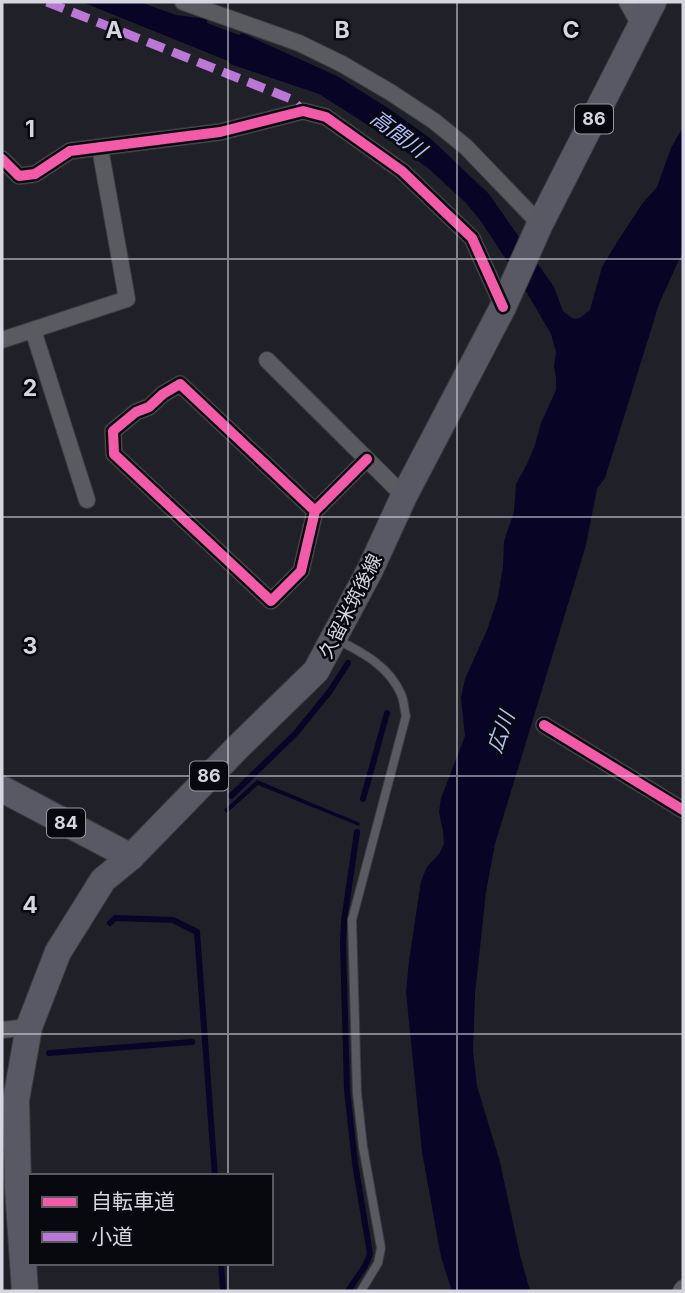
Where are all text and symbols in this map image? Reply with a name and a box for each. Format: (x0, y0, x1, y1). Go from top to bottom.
text: A (105, 16, 123, 44)
text: B (334, 16, 350, 44)
text: C (562, 16, 580, 44)
road number: 86 (575, 104, 613, 134)
water label: 高間川 (366, 105, 433, 164)
text: 1 (25, 115, 35, 143)
text: 2 (23, 374, 37, 402)
street label: 久留米筑後線 (314, 550, 387, 662)
text: 3 (23, 632, 37, 660)
water label: 広川 (482, 706, 520, 756)
road number: 86 (190, 762, 228, 790)
road number: 84 (47, 808, 85, 838)
text: 4 (22, 891, 38, 919)
legend (28, 1174, 273, 1265)
text: 自転車道 (91, 1189, 175, 1214)
text: 小道 (91, 1224, 133, 1249)

